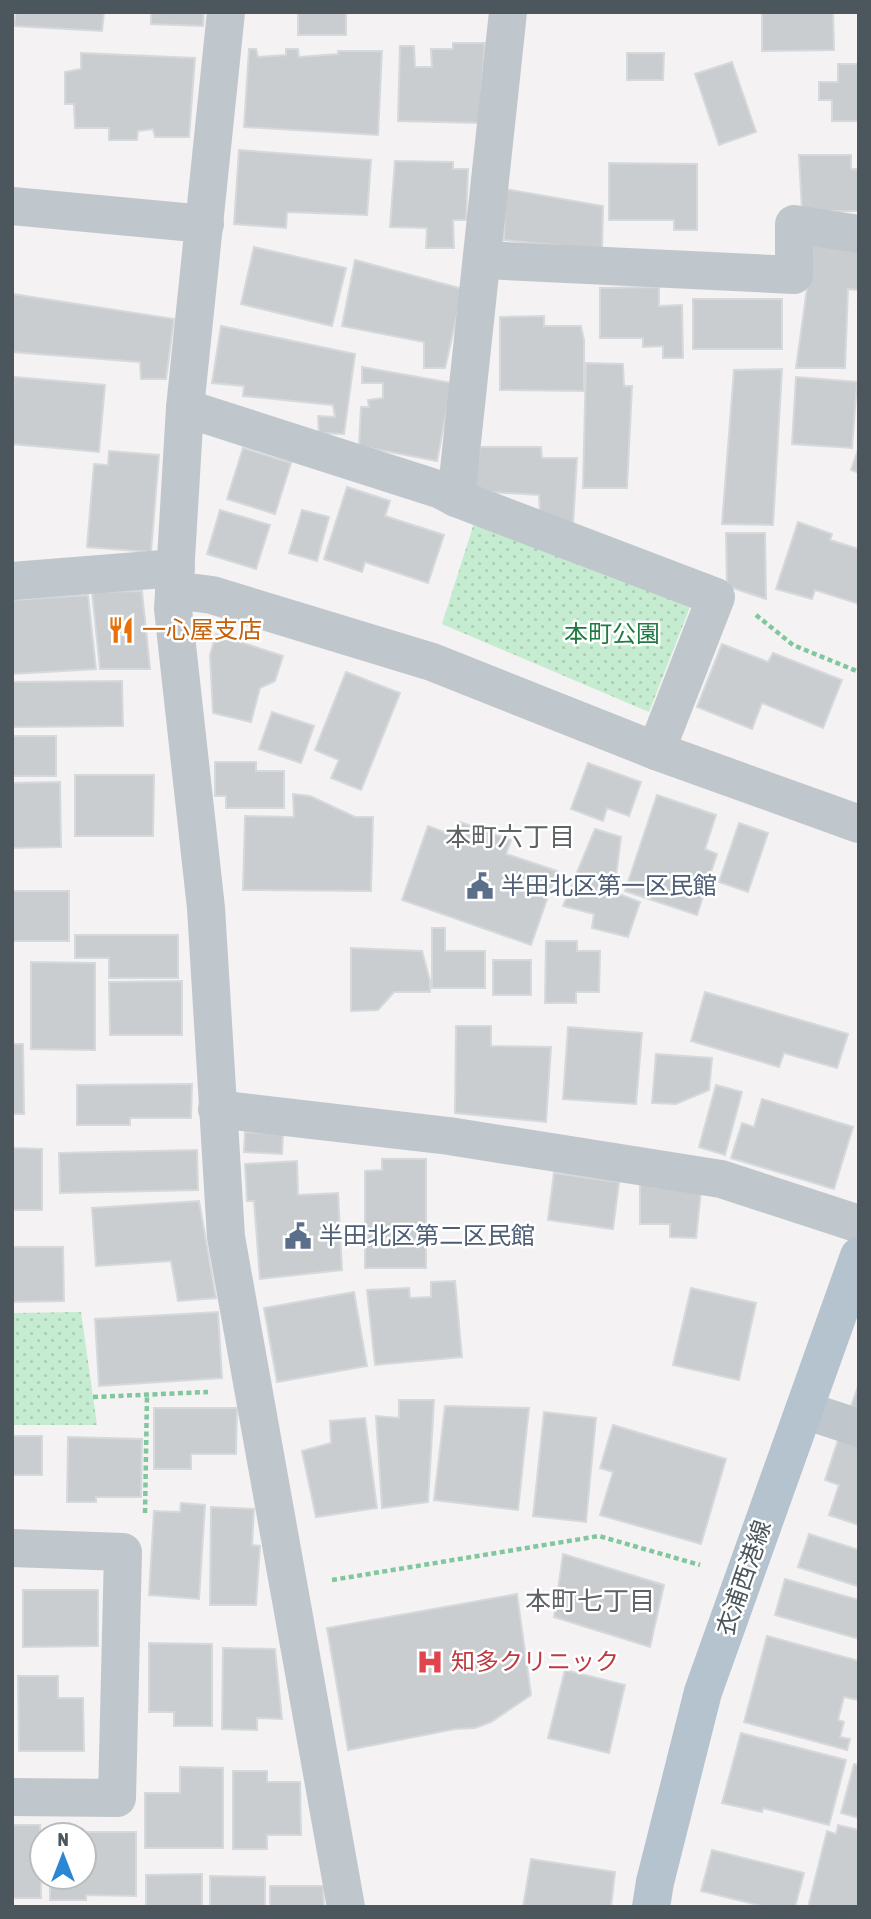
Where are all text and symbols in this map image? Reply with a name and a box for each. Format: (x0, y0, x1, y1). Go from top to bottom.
restaurant icon: 一心屋支店 (106, 615, 136, 645)
place label: 一心屋支店 (142, 616, 262, 643)
park label: 本町公園 (564, 620, 660, 647)
district label: 本町六丁目 (445, 822, 575, 852)
public building icon: 半田北区第一区民館 (465, 871, 495, 901)
place label: 半田北区第一区民館 (501, 872, 717, 899)
public building icon: 半田北区第二区民館 (283, 1221, 313, 1251)
place label: 半田北区第二区民館 (319, 1222, 535, 1249)
street label: 衣浦西港線 (711, 1517, 776, 1639)
district label: 本町七丁目 (525, 1586, 655, 1616)
hospital icon: 知多クリニック (415, 1647, 445, 1677)
place label: 知多クリニック (451, 1648, 619, 1675)
north arrow (28, 1821, 98, 1891)
text: N (57, 1828, 69, 1850)

